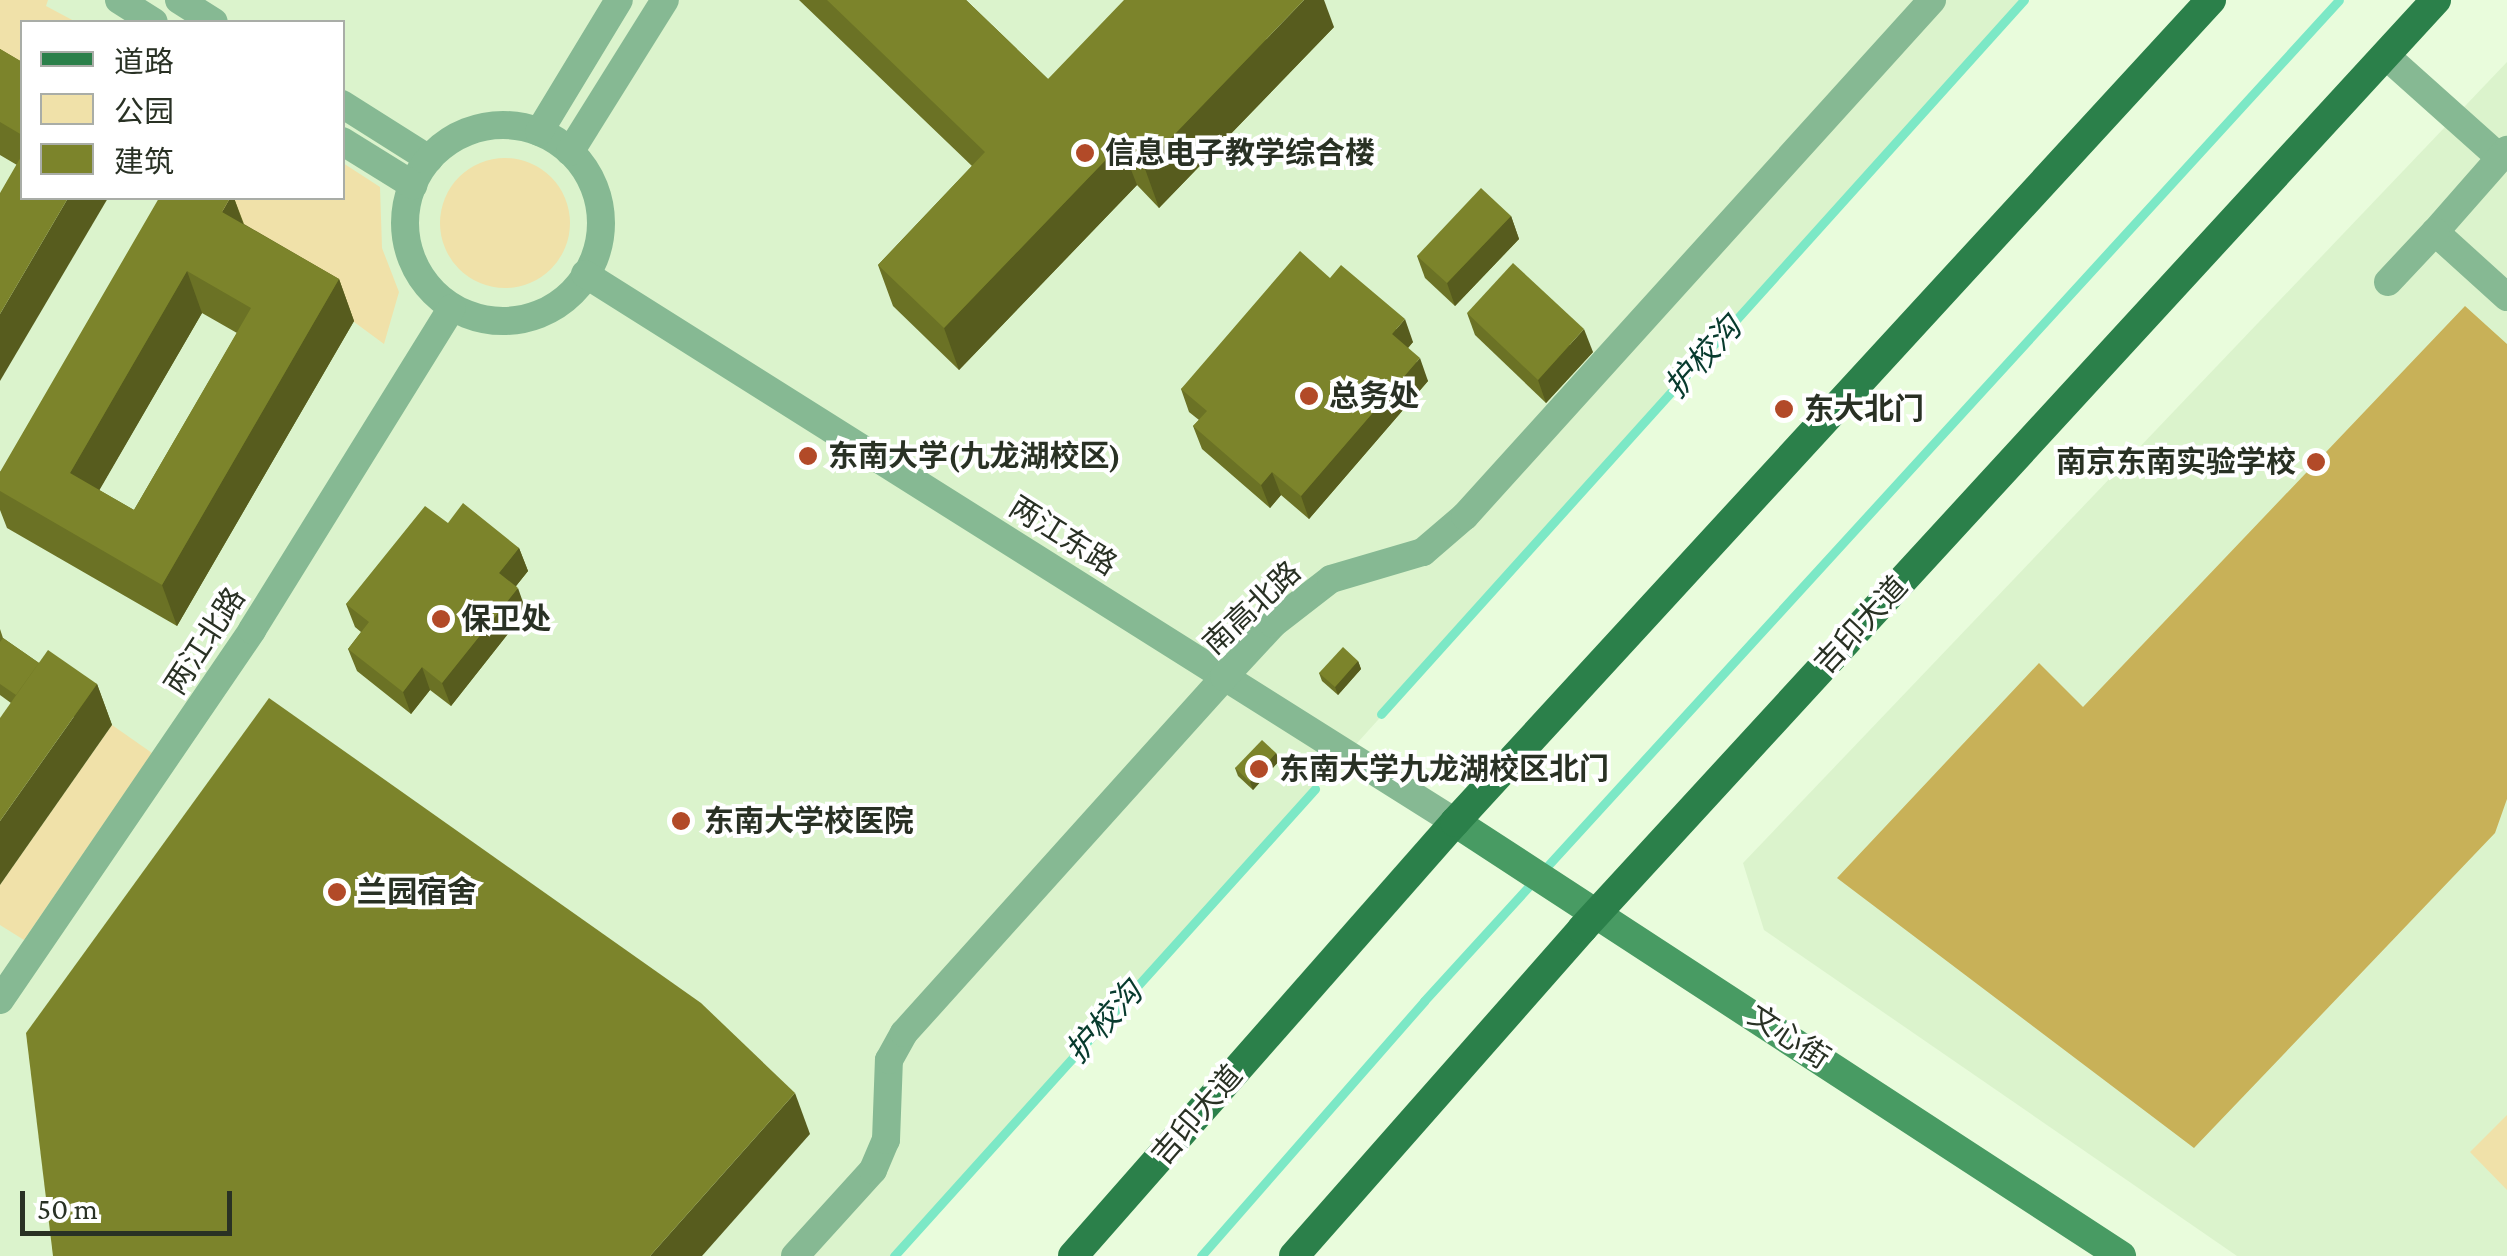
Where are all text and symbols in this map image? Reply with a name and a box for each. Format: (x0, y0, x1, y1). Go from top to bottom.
legend (20, 20, 345, 200)
text: 道路 (114, 45, 174, 78)
text: 公园 (114, 95, 174, 128)
place label: 信息电子教学综合楼 (1105, 135, 1375, 171)
marker: 信息电子教学综合楼 (1074, 142, 1096, 164)
text: 建筑 (114, 145, 174, 178)
water label: 护校沟 (1657, 308, 1749, 406)
place label: 总务处 (1329, 378, 1419, 414)
marker: 总务处 (1298, 385, 1320, 407)
place label: 东大北门 (1804, 391, 1924, 427)
marker: 东大北门 (1773, 398, 1795, 420)
place label: 东南大学(九龙湖校区) (828, 438, 1121, 474)
place label: 南京东南实验学校 (2056, 444, 2296, 480)
marker: 东南大学(九龙湖校区) (797, 445, 819, 467)
marker: 南京东南实验学校 (2305, 451, 2327, 473)
street label: 两江东路 (1003, 489, 1123, 583)
street label: 南高北路 (1196, 554, 1308, 662)
street label: 吉印大道 (1807, 569, 1915, 681)
street label: 两江北路 (157, 581, 253, 701)
place label: 保卫处 (461, 601, 551, 637)
marker: 保卫处 (430, 608, 452, 630)
place label: 东南大学九龙湖校区北门 (1279, 751, 1609, 787)
marker: 东南大学九龙湖校区北门 (1248, 758, 1270, 780)
place label: 东南大学校医院 (704, 803, 914, 839)
marker: 东南大学校医院 (668, 808, 694, 834)
place label: 兰园宿舍 (357, 874, 477, 910)
marker: 兰园宿舍 (326, 881, 348, 903)
water label: 护校沟 (1058, 973, 1150, 1071)
street label: 文心街 (1741, 997, 1837, 1077)
street label: 吉印大道 (1144, 1058, 1250, 1172)
scale bar (25, 1171, 238, 1233)
text: 50 m (37, 1192, 98, 1225)

